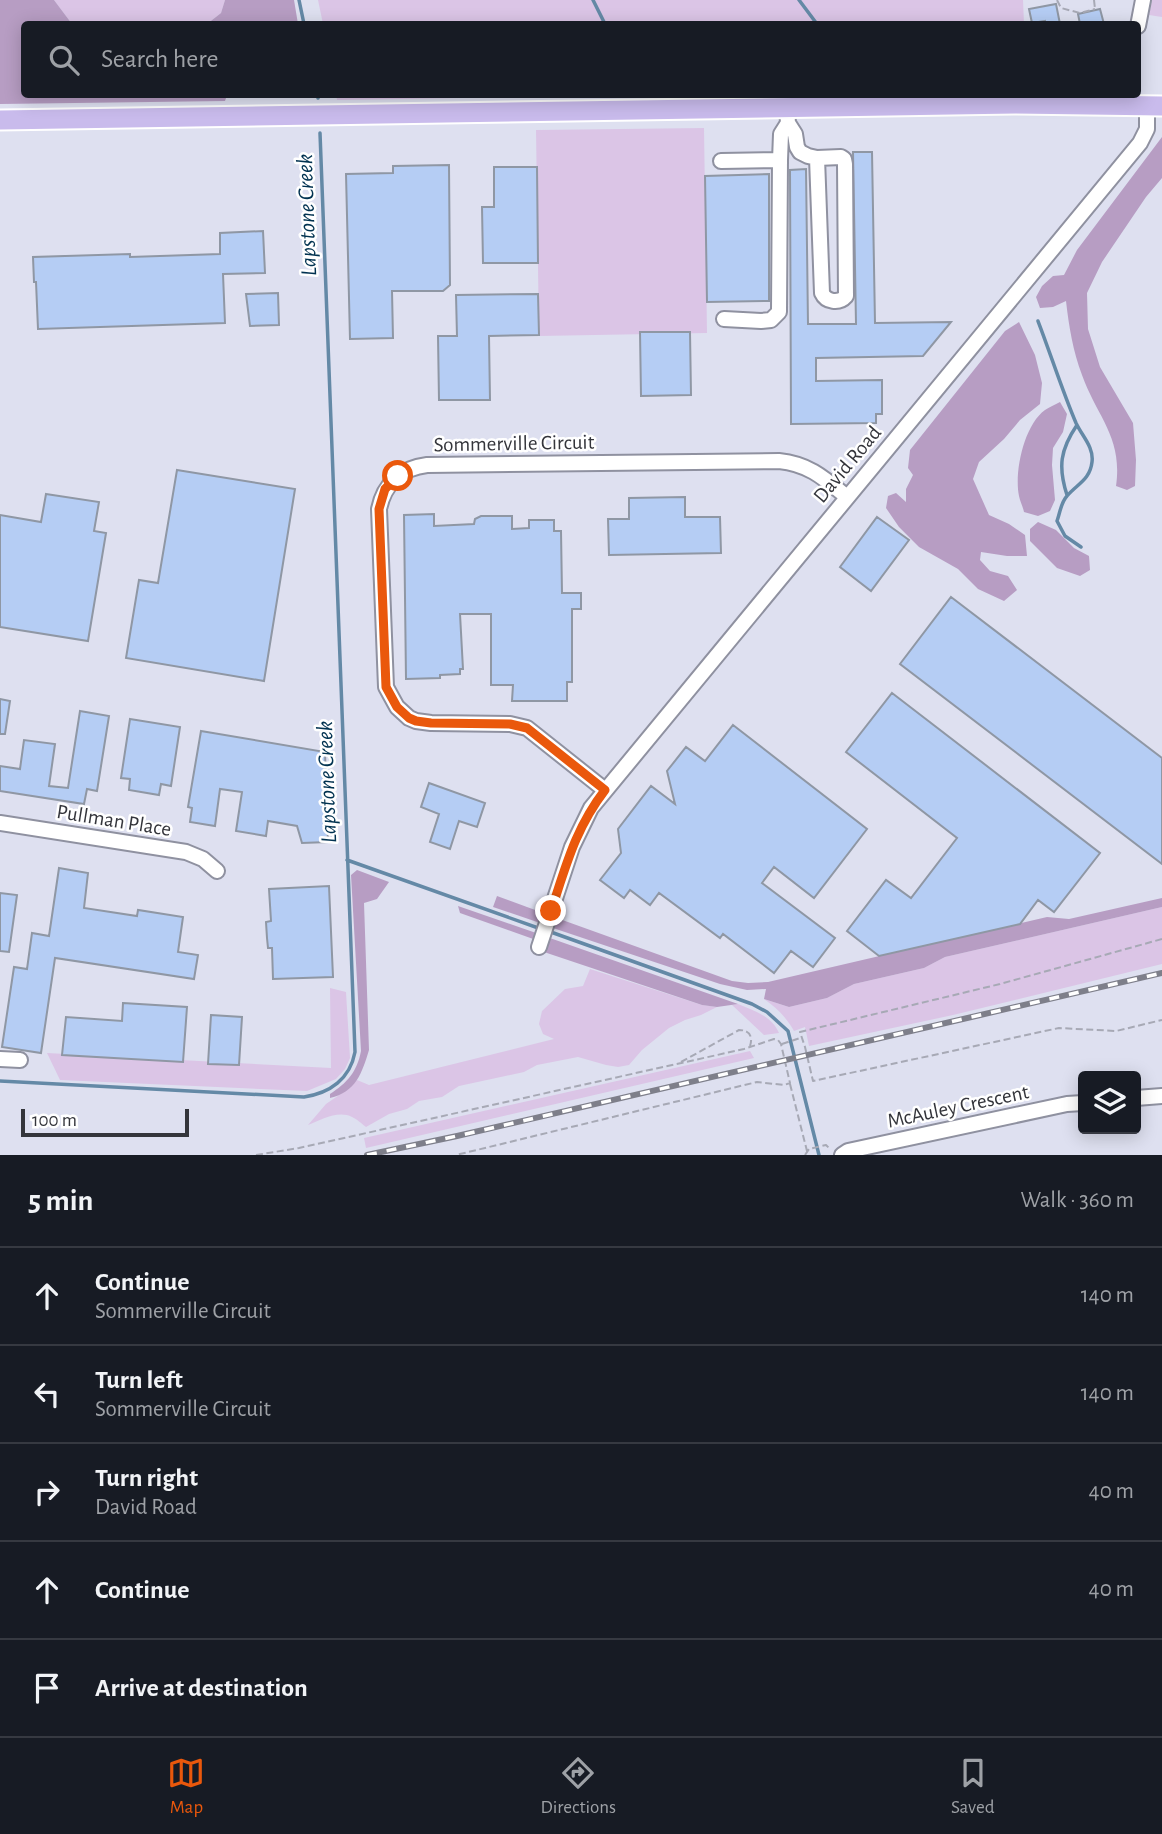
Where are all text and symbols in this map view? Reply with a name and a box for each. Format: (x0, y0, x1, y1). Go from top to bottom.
search box (21, 21, 1141, 98)
icon: search (45, 41, 83, 79)
text: Search here (101, 46, 219, 72)
water label: Lapstone Creek (294, 153, 321, 277)
street label: David Road (809, 422, 885, 507)
street label: Sommerville Circuit (434, 432, 595, 455)
route start (382, 460, 413, 491)
water label: Lapstone Creek (314, 720, 341, 844)
street label: Pullman Place (55, 801, 173, 840)
route end (535, 895, 566, 926)
map controls (1078, 1071, 1141, 1134)
button: layers (1078, 1071, 1141, 1134)
street label: McAuley Crescent (886, 1081, 1031, 1132)
scale bar (21, 1106, 189, 1138)
text: 100 m (32, 1111, 77, 1130)
text: 5 min (28, 1186, 93, 1216)
text: Walk · 360 m (1020, 1189, 1134, 1212)
text: Continue (95, 1269, 190, 1295)
icon: ahead (28, 1277, 66, 1315)
text: 140 m (1081, 1284, 1134, 1307)
text: Sommerville Circuit (95, 1300, 271, 1323)
text: Turn left (95, 1367, 183, 1393)
icon: left (28, 1375, 66, 1413)
text: 140 m (1081, 1382, 1134, 1405)
text: Sommerville Circuit (95, 1398, 271, 1421)
text: Turn right (95, 1465, 198, 1491)
icon: right (28, 1473, 66, 1511)
text: 40 m (1089, 1480, 1134, 1503)
text: David Road (95, 1496, 197, 1519)
icon: ahead (28, 1571, 66, 1609)
text: Continue (95, 1577, 190, 1603)
text: 40 m (1089, 1578, 1134, 1601)
icon: arrive (28, 1669, 66, 1707)
text: Arrive at destination (95, 1675, 308, 1701)
tab: Map (167, 1754, 205, 1819)
tab: Directions (540, 1754, 616, 1819)
tab: Saved (951, 1754, 995, 1819)

